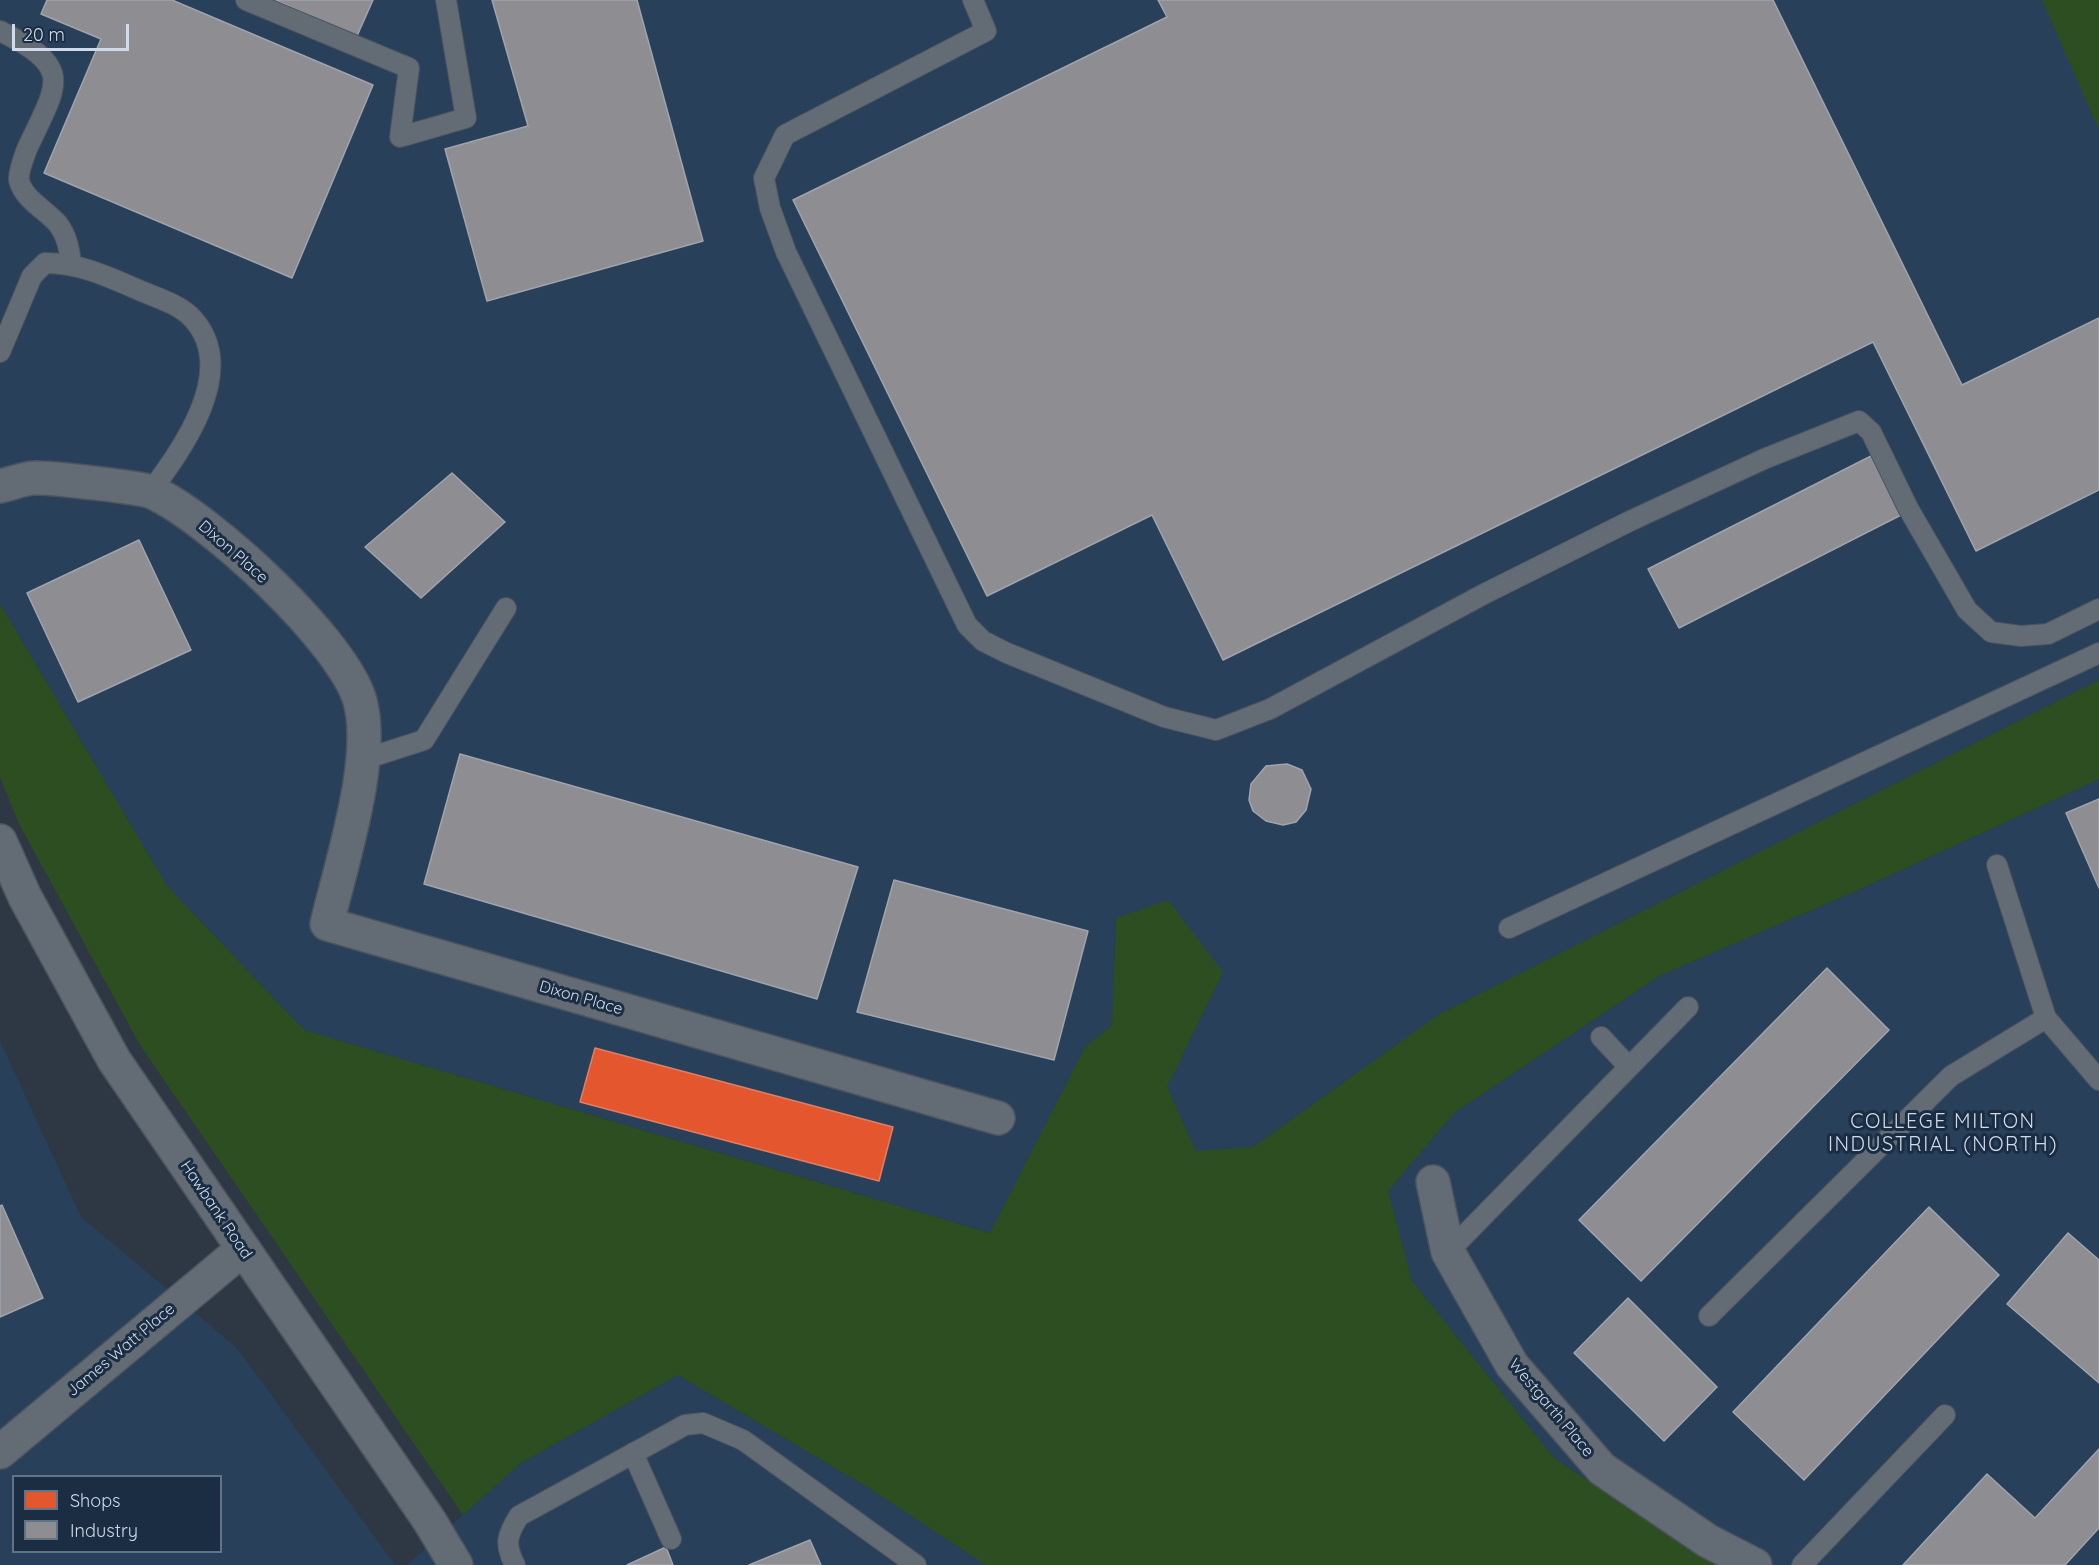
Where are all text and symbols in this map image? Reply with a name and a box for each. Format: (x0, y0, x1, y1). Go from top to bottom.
scale bar (15, 12, 132, 50)
text: 20 m (23, 23, 65, 46)
street label: Dixon Place (194, 517, 272, 587)
street label: Dixon Place (537, 977, 625, 1019)
district label: COLLEGE MILTON INDUSTRIAL (NORTH) (1828, 1110, 2058, 1157)
street label: Hawbank Road (176, 1157, 256, 1263)
street label: James Watt Place (63, 1299, 179, 1401)
street label: Westgarth Place (1504, 1355, 1598, 1461)
legend (12, 1475, 222, 1553)
text: Shops (70, 1489, 121, 1512)
text: Industry (70, 1519, 138, 1542)

